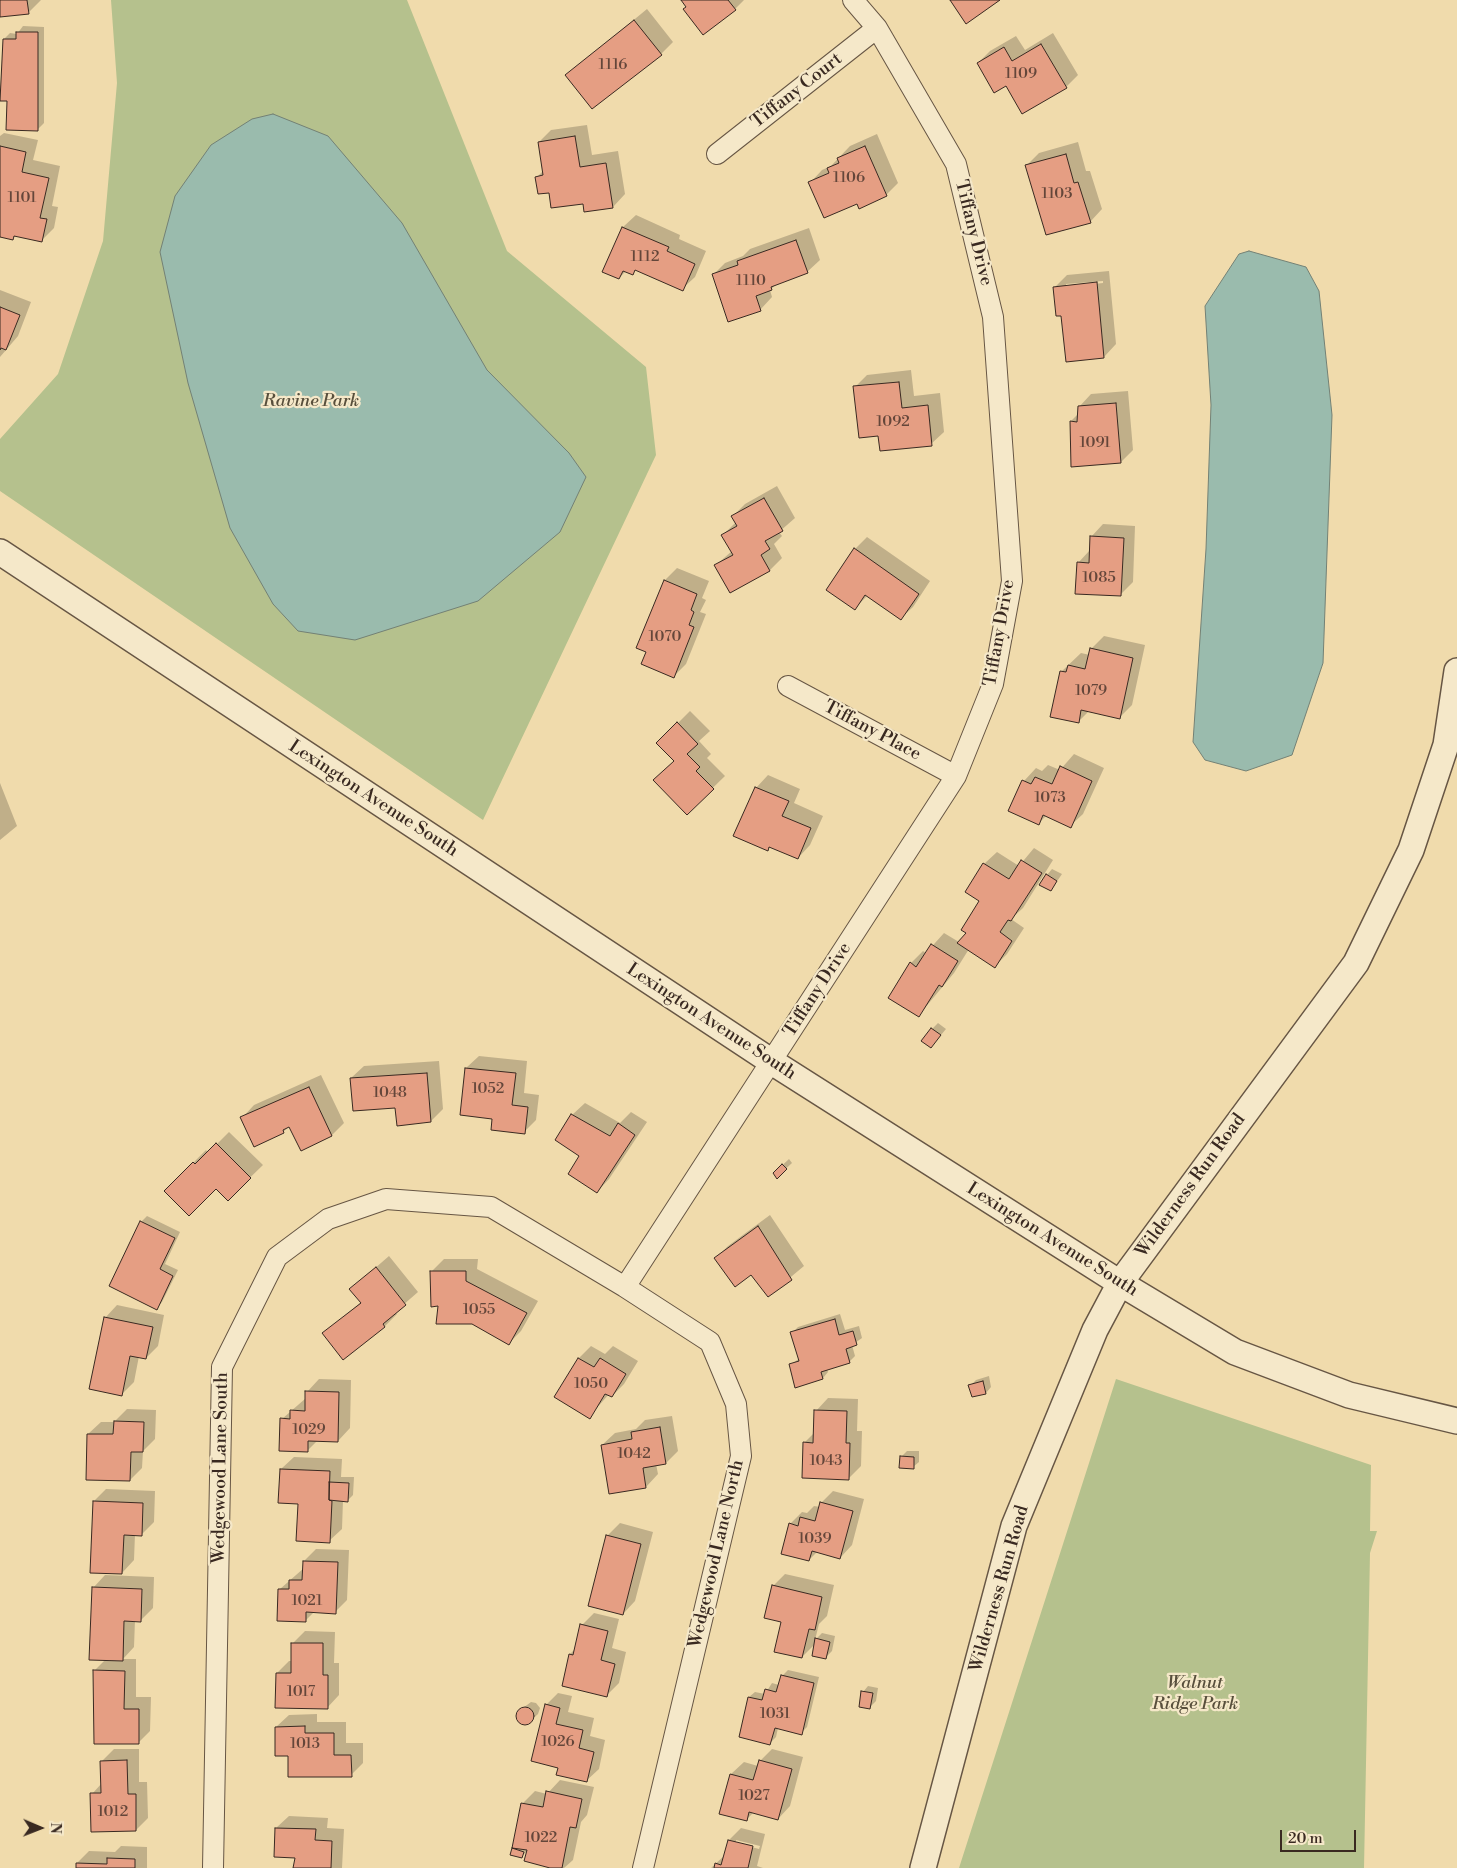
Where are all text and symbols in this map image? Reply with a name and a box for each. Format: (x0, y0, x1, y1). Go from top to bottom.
street label: Tiffany Court (747, 49, 847, 133)
house number: 1116 (599, 56, 627, 74)
house number: 1109 (1005, 65, 1037, 83)
house number: 1106 (833, 169, 865, 187)
street label: Tiffany Drive (949, 178, 997, 288)
house number: 1103 (1041, 185, 1073, 203)
house number: 1101 (8, 189, 36, 207)
house number: 1112 (630, 248, 660, 266)
house number: 1110 (736, 272, 766, 290)
park label: Ravine Park (263, 391, 359, 413)
house number: 1092 (876, 413, 910, 431)
house number: 1091 (1079, 434, 1111, 452)
house number: 1085 (1082, 569, 1116, 587)
street label: Tiffany Drive (980, 578, 1020, 688)
house number: 1070 (649, 628, 681, 646)
house number: 1079 (1075, 682, 1107, 700)
street label: Tiffany Place (820, 696, 924, 766)
street label: Lexington Avenue South (284, 736, 462, 862)
house number: 1073 (1034, 789, 1066, 807)
street label: Tiffany Drive (780, 939, 856, 1041)
street label: Lexington Avenue South (622, 959, 800, 1085)
house number: 1052 (472, 1080, 504, 1098)
house number: 1048 (373, 1084, 407, 1102)
street label: Wilderness Run Road (1132, 1110, 1250, 1262)
street label: Lexington Avenue South (962, 1178, 1142, 1302)
house number: 1055 (463, 1301, 495, 1319)
street label: Wedgewood Lane South (209, 1372, 233, 1564)
house number: 1050 (574, 1375, 608, 1393)
house number: 1029 (292, 1421, 326, 1439)
house number: 1042 (617, 1445, 651, 1463)
house number: 1043 (809, 1452, 843, 1470)
street label: Wedgewood Lane North (685, 1458, 749, 1650)
street label: Wilderness Run Road (966, 1503, 1034, 1675)
house number: 1039 (798, 1530, 832, 1548)
house number: 1021 (292, 1592, 322, 1610)
park label: Walnut Ridge Park (1152, 1673, 1238, 1716)
house number: 1017 (287, 1683, 315, 1701)
house number: 1031 (760, 1705, 790, 1723)
house number: 1026 (541, 1733, 575, 1751)
house number: 1013 (290, 1735, 320, 1753)
house number: 1027 (738, 1787, 770, 1805)
north arrow (15, 1803, 65, 1853)
house number: 1012 (98, 1803, 128, 1821)
scale bar (1282, 1820, 1358, 1852)
text: N (46, 1823, 64, 1834)
house number: 1022 (525, 1829, 557, 1847)
text: 20 m (1288, 1829, 1323, 1848)

